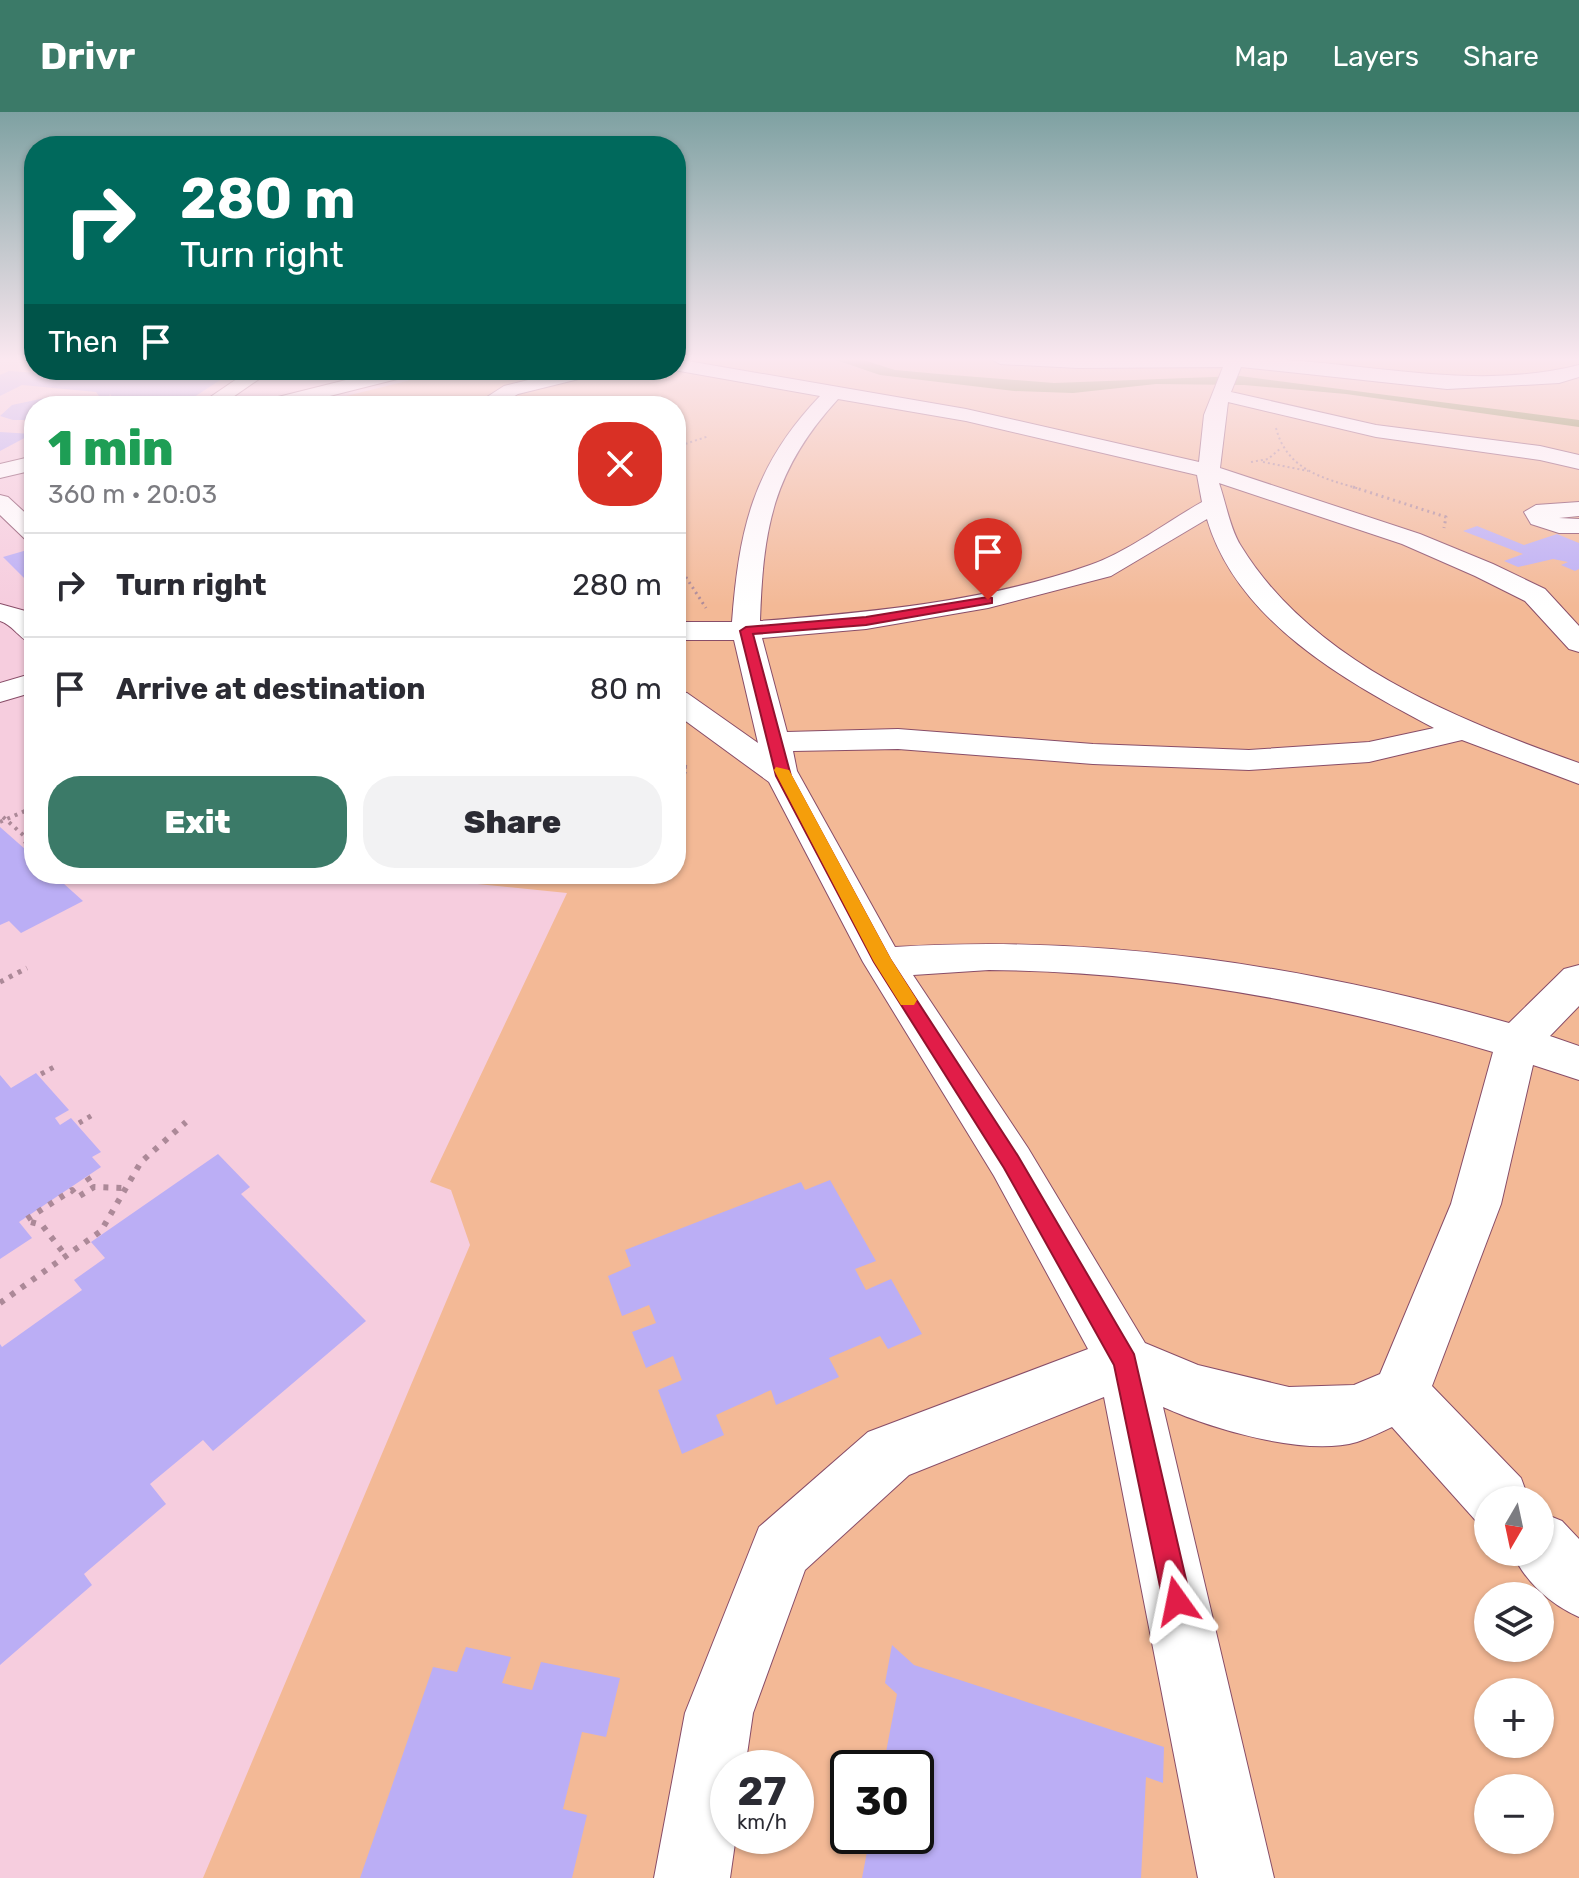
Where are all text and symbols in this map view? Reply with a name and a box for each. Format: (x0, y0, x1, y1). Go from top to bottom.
text: Drivr (40, 33, 135, 79)
text: Map (1234, 40, 1289, 73)
text: Layers (1333, 40, 1419, 73)
text: Share (1463, 40, 1539, 73)
text: 280 m (180, 166, 356, 232)
icon: right (48, 168, 152, 272)
text: Turn right (180, 233, 344, 276)
icon: arrive (134, 320, 178, 364)
text: Then (48, 324, 118, 360)
text: 1 min (48, 420, 174, 477)
button: close (578, 422, 662, 506)
text: 360 m · 20:03 (48, 479, 217, 510)
pin (954, 518, 1022, 600)
icon: arrive (966, 530, 1010, 574)
icon: right (48, 563, 92, 607)
text: Turn right (116, 567, 267, 603)
text: 280 m (572, 567, 662, 603)
icon: arrive (48, 667, 92, 711)
text: Arrive at destination (116, 671, 426, 707)
text: 80 m (590, 671, 662, 707)
button: Exit (48, 776, 347, 868)
button: Share (363, 776, 662, 868)
north arrow (1474, 1486, 1554, 1566)
map controls (1474, 1486, 1554, 1854)
position arrow (1135, 1559, 1219, 1643)
button: layers (1474, 1582, 1554, 1662)
button: + (1474, 1678, 1554, 1758)
speed limit sign: 30 (830, 1750, 934, 1854)
text: 27 (738, 1768, 786, 1815)
button: − (1474, 1774, 1554, 1854)
text: km/h (737, 1810, 787, 1834)

